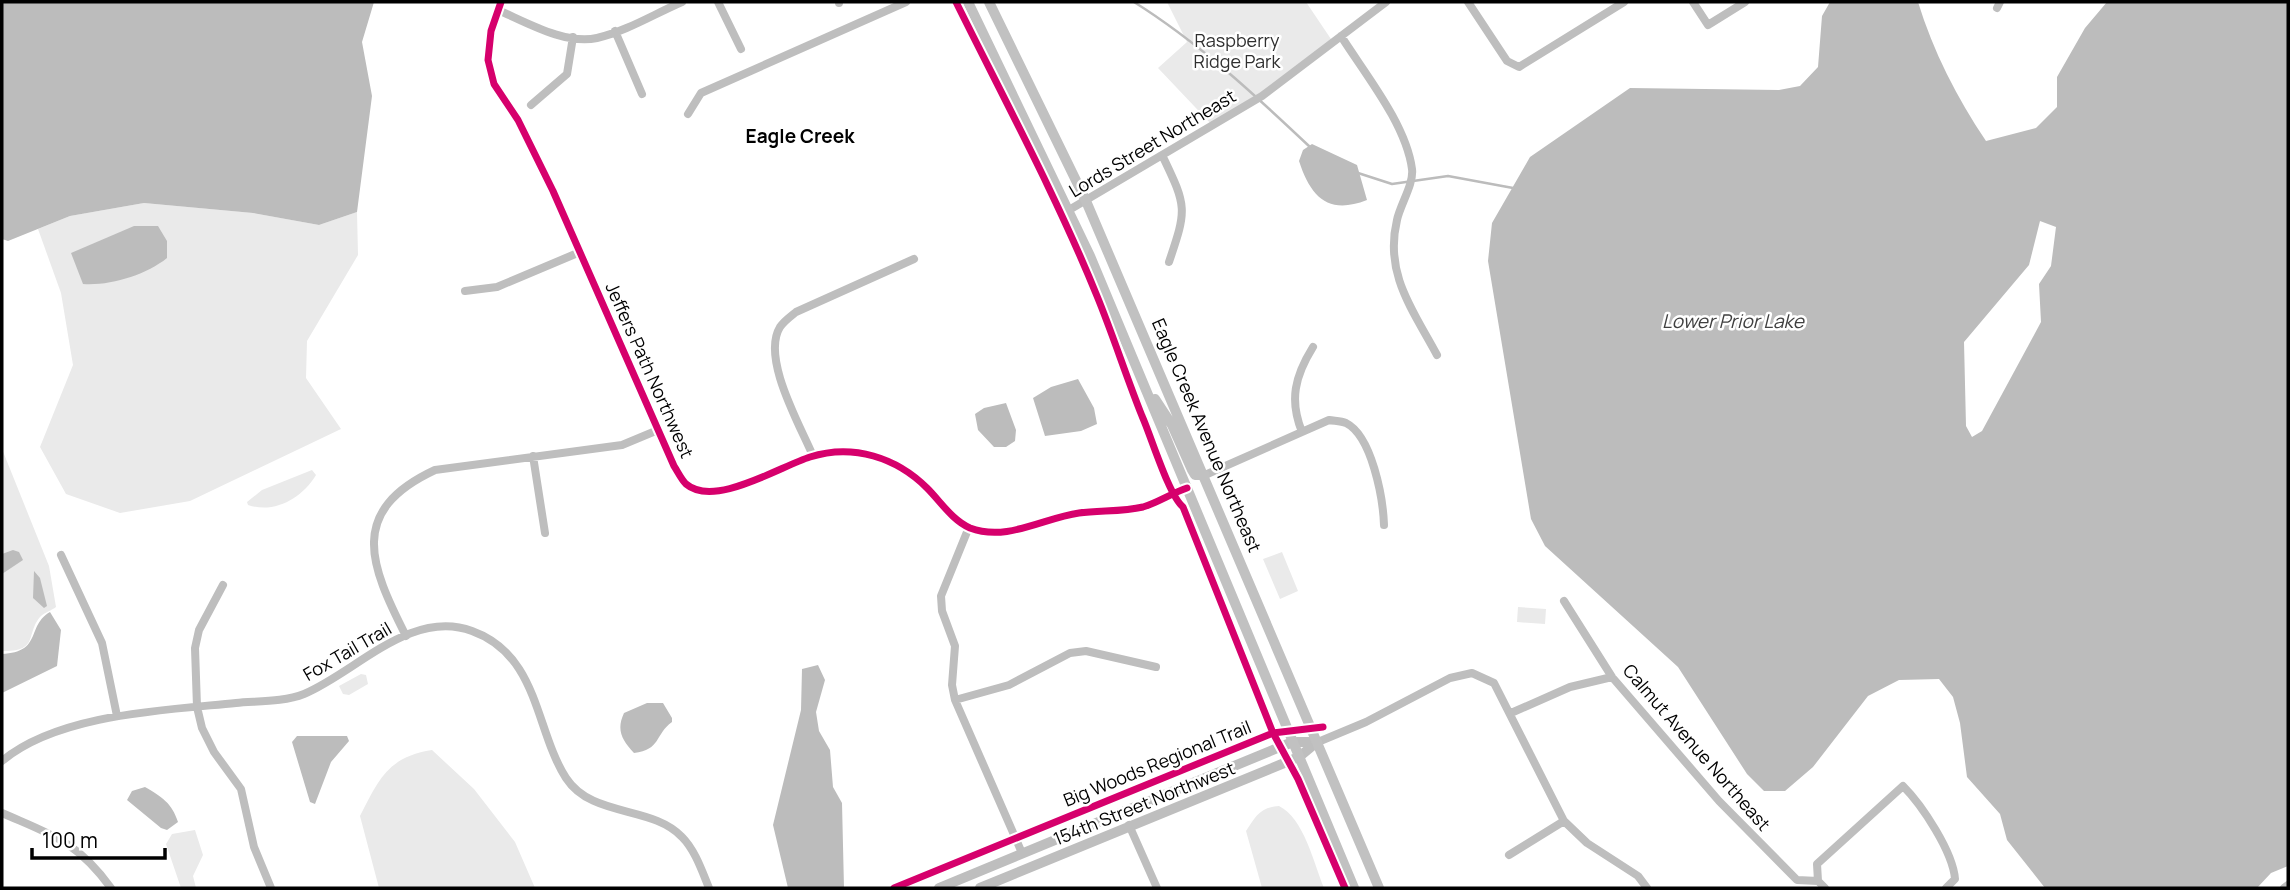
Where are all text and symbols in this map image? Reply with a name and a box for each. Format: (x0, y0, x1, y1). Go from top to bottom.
park label: Raspberry Ridge Park (1194, 28, 1281, 73)
street label: Lords Street Northeast (1064, 84, 1240, 202)
district label: Eagle Creek (746, 123, 855, 149)
street label: Jeffers Path Northwest (600, 278, 700, 462)
water label: Lower Prior Lake (1662, 308, 1806, 334)
street label: Eagle Creek Avenue Northeast (1147, 315, 1267, 555)
street label: Fox Tail Trail (298, 616, 396, 686)
street label: Calmut Avenue Northeast (1618, 659, 1776, 835)
street label: Big Woods Regional Trail (1060, 714, 1254, 812)
street label: 154th Street Northwest (1050, 756, 1238, 850)
scale bar (32, 816, 164, 860)
text: 100 m (42, 826, 98, 854)

